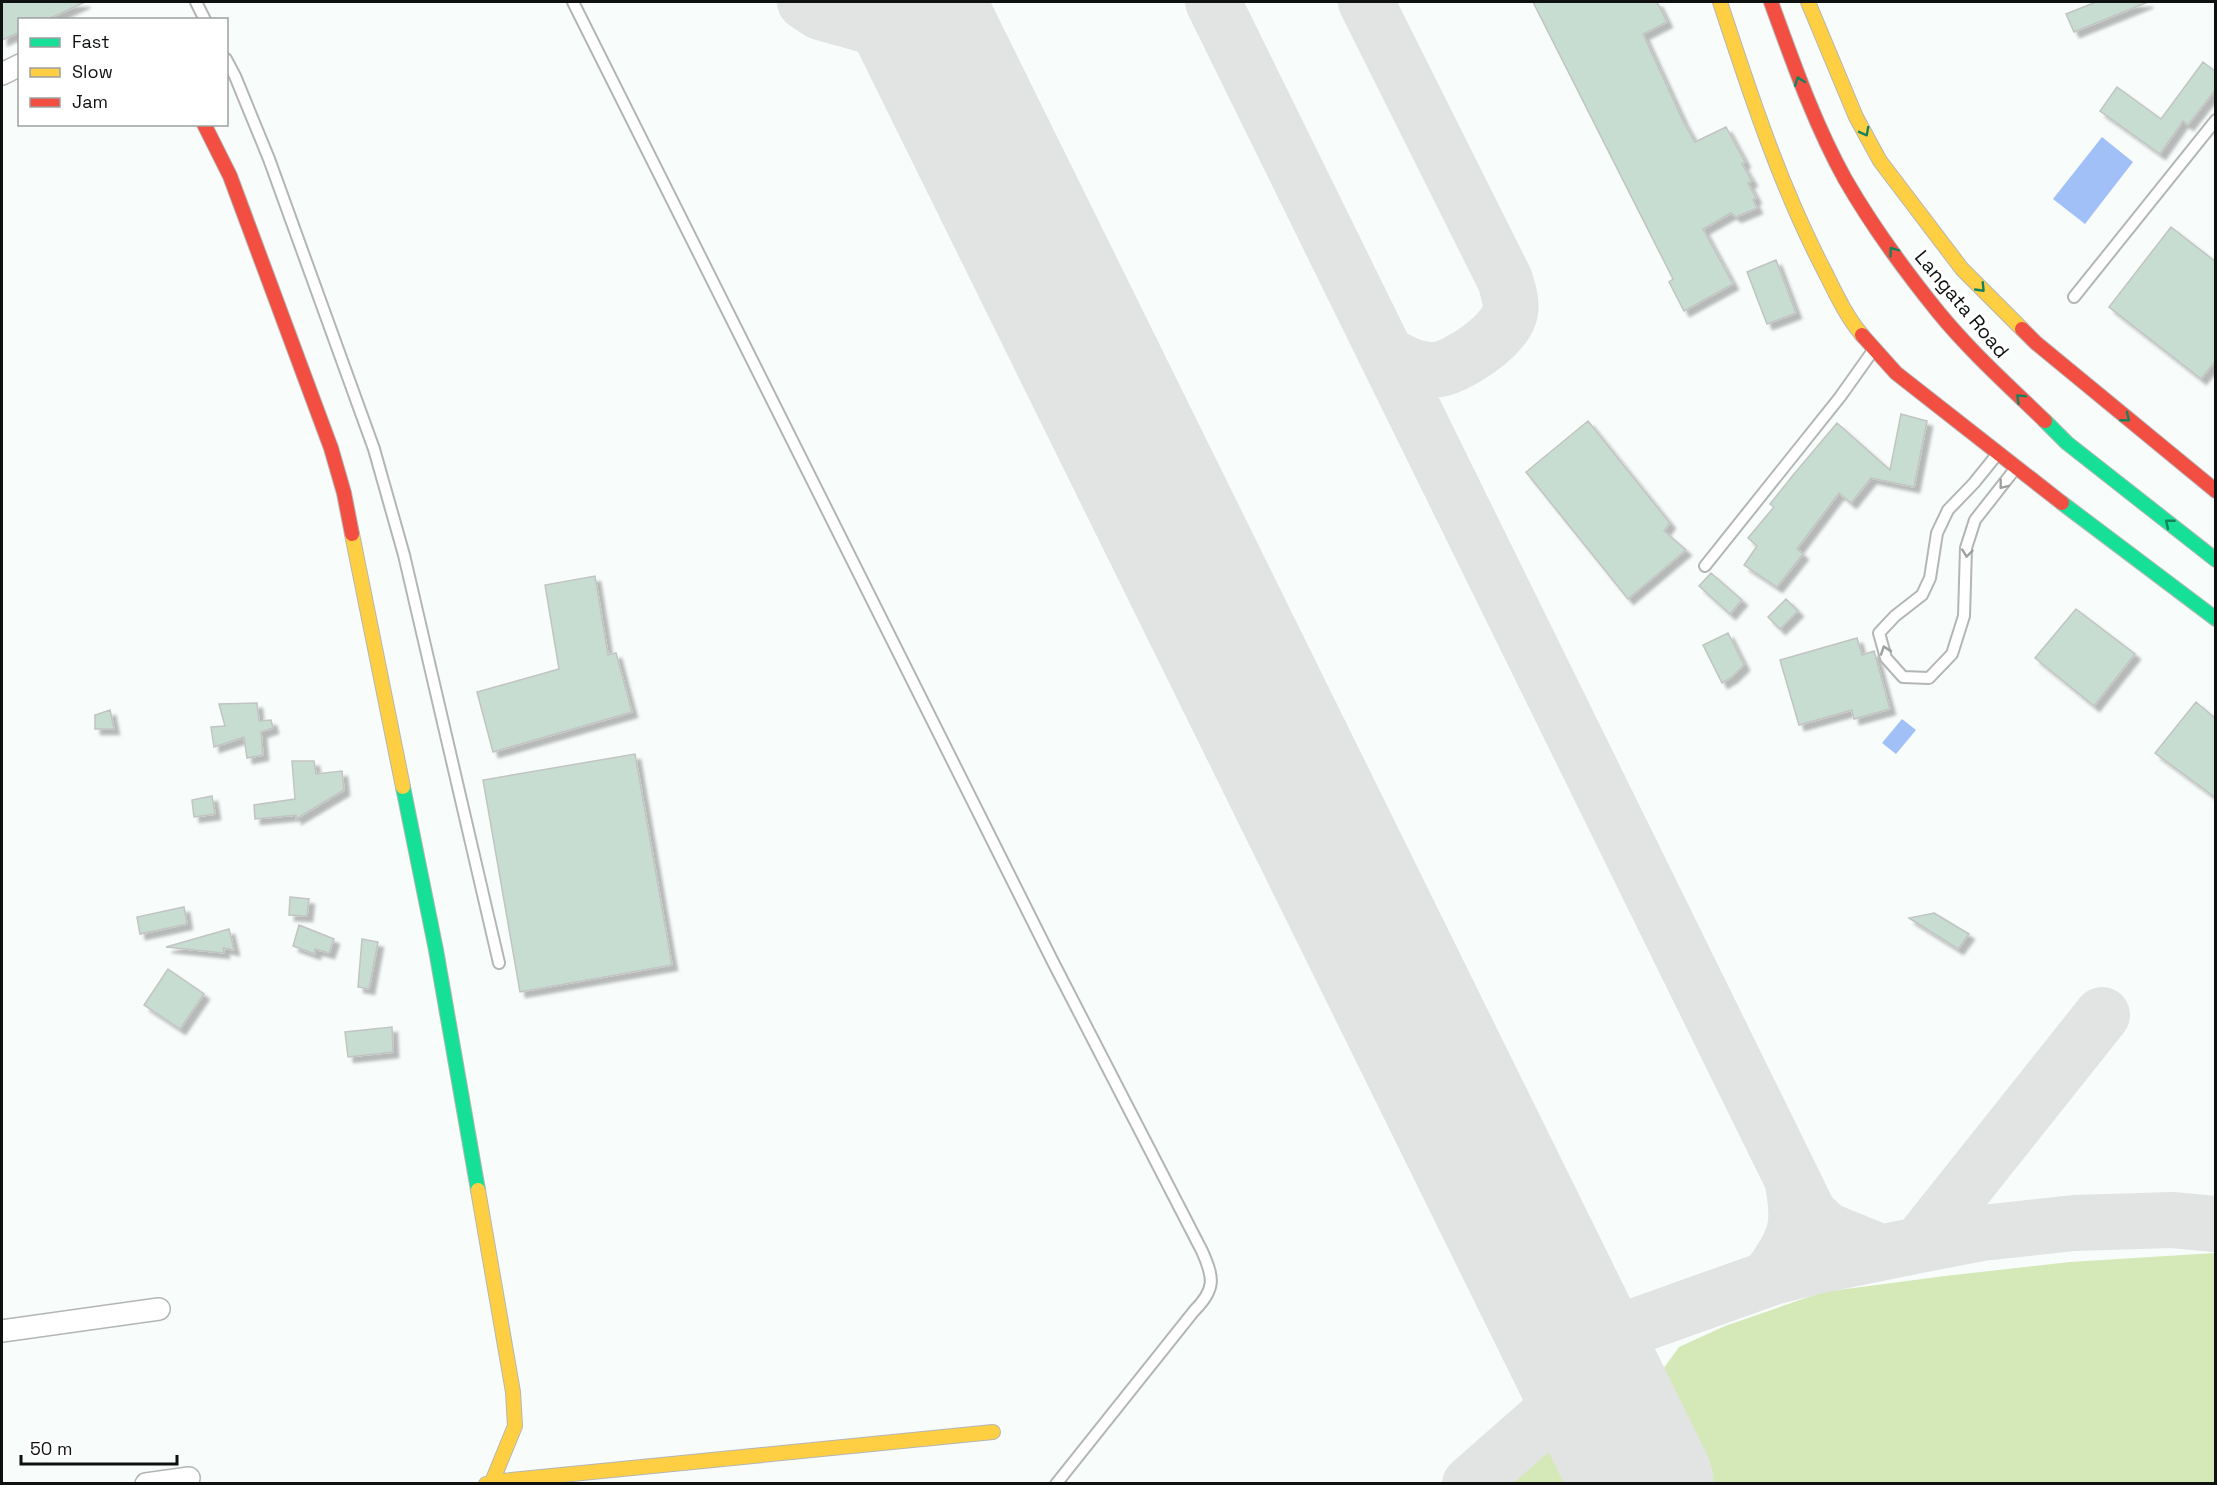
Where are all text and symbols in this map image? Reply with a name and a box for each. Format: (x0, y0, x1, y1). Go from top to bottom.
legend (18, 18, 228, 126)
text: Fast (72, 30, 109, 53)
text: Slow (72, 60, 113, 83)
one-way arrow (1794, 76, 1807, 87)
text: Jam (72, 90, 108, 113)
one-way arrow (1858, 126, 1869, 136)
street label: Langata Road (1909, 245, 2015, 363)
one-way arrow (1889, 247, 1900, 258)
one-way arrow (1973, 281, 1984, 292)
one-way arrow (2017, 395, 2028, 406)
one-way arrow (2119, 411, 2130, 422)
one-way arrow (1999, 478, 2010, 489)
one-way arrow (2165, 520, 2176, 531)
one-way arrow (1961, 548, 1973, 557)
one-way arrow (1879, 646, 1892, 656)
scale bar (21, 1428, 177, 1466)
text: 50 m (30, 1437, 72, 1460)

